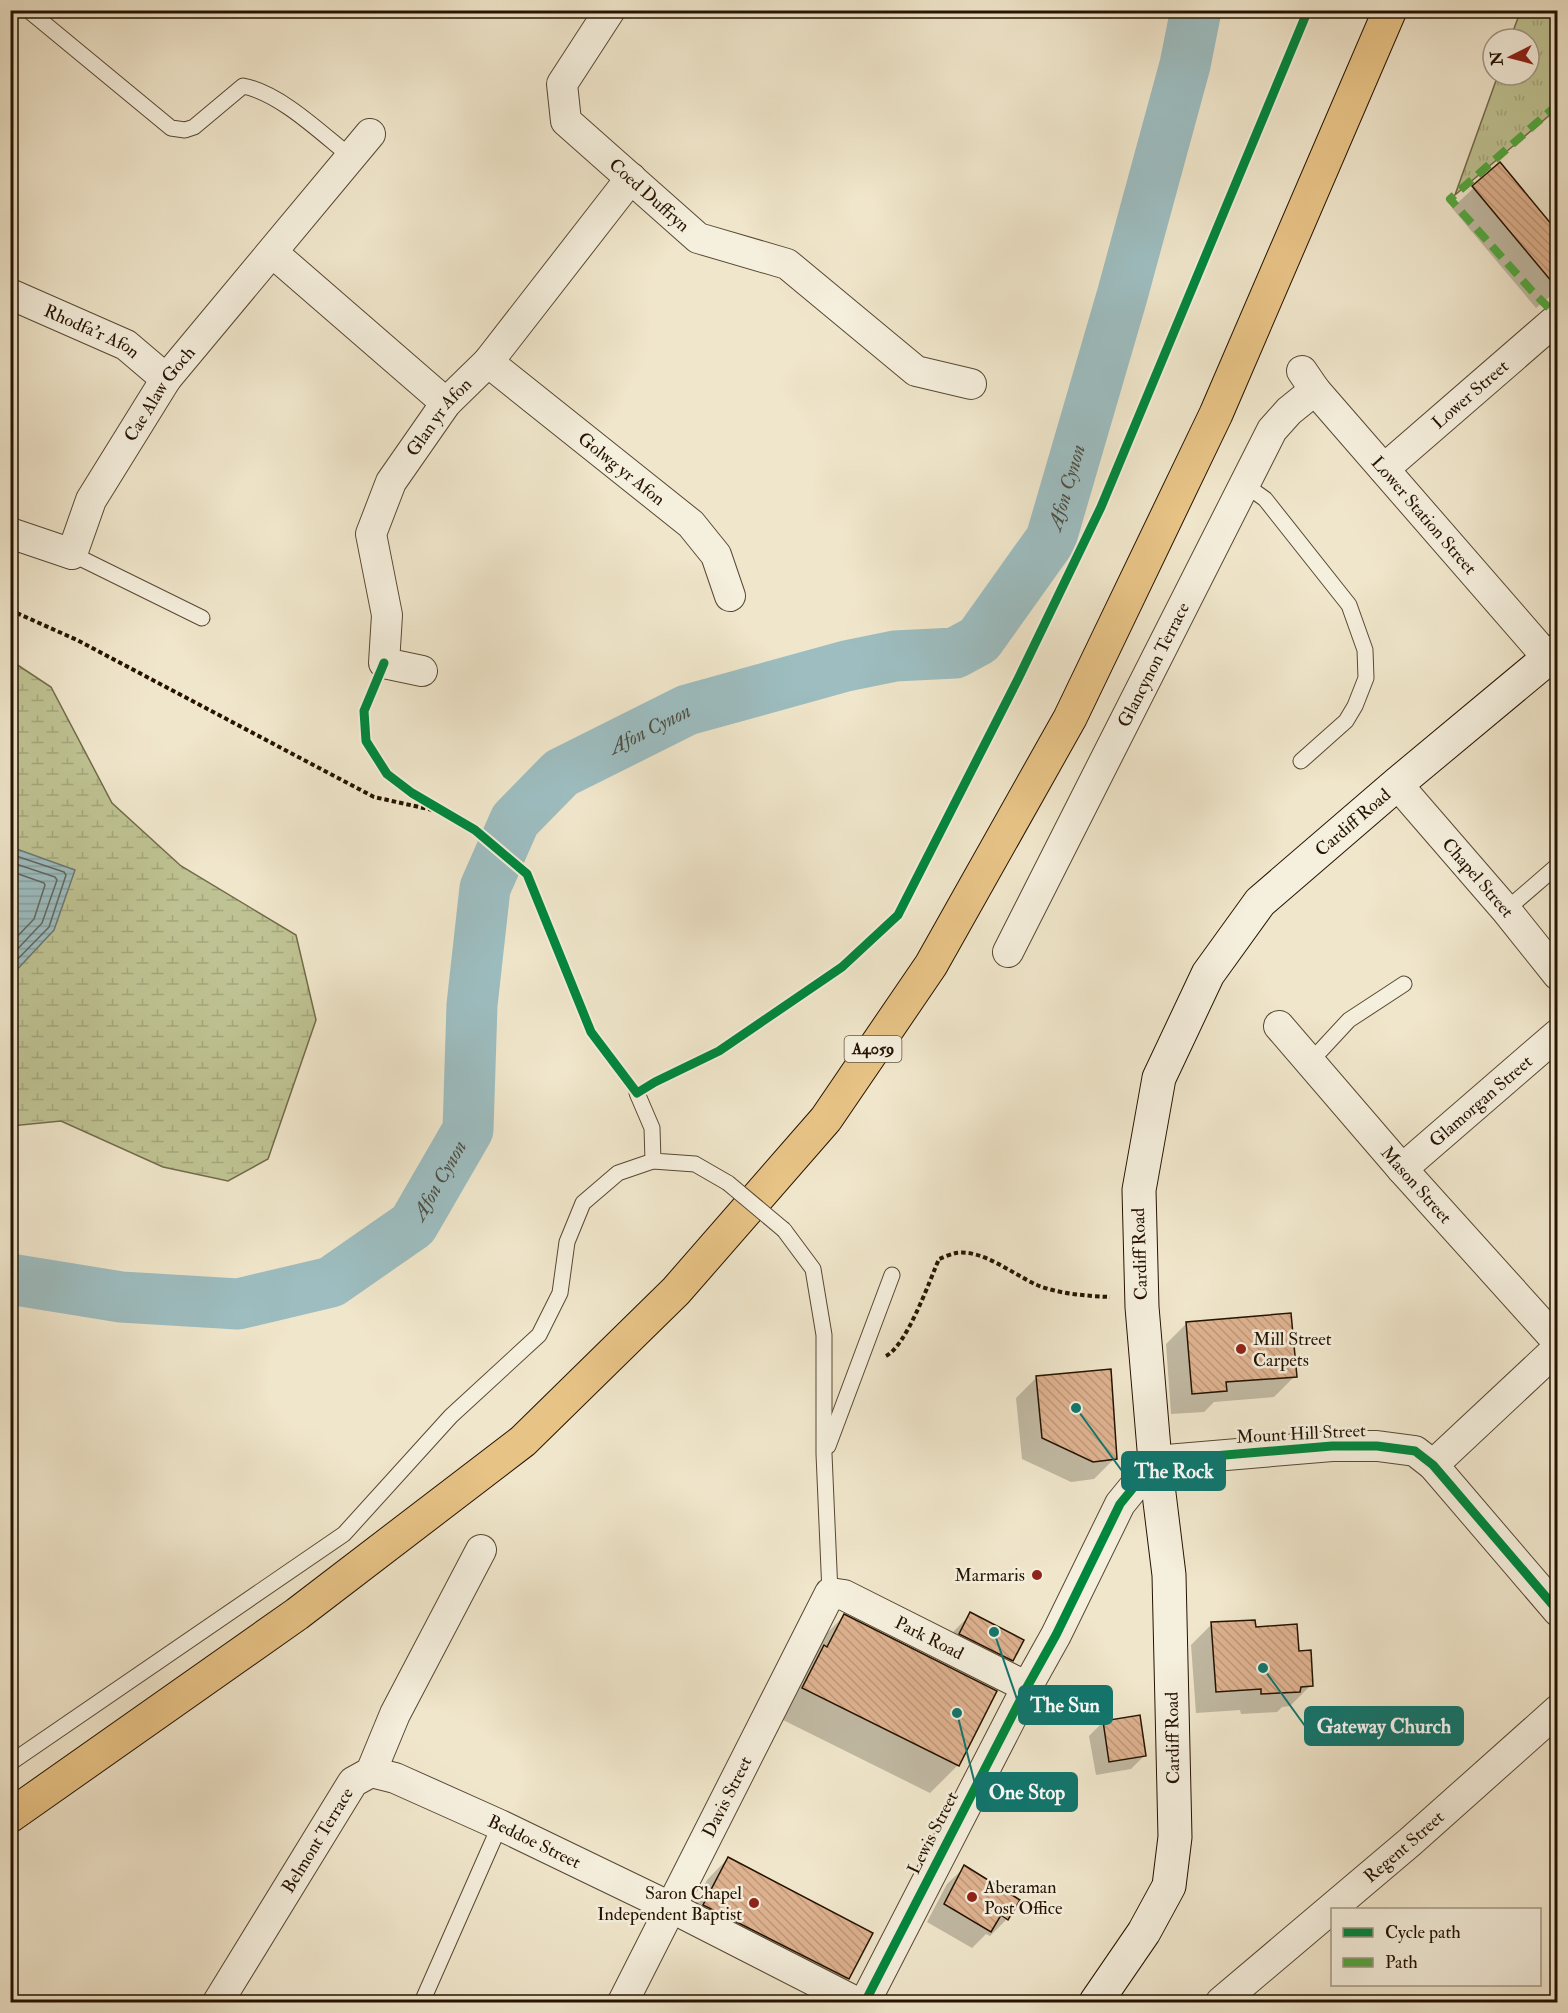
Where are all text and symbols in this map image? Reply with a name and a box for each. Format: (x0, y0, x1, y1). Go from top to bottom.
north arrow (1481, 27, 1541, 87)
text: N (1486, 50, 1508, 68)
street label: Coed Duffryn (604, 153, 695, 237)
street label: Rhodfa'r Afon (41, 299, 145, 363)
street label: Cae Alaw Goch (119, 341, 200, 446)
street label: Lower Street (1427, 355, 1513, 434)
street label: Glan yr Afon (401, 373, 477, 461)
street label: Golwg yr Afon (573, 427, 670, 511)
water label: Afon Cynon (1041, 441, 1090, 535)
street label: Lower Station Street (1366, 451, 1482, 579)
street label: Glancynon Terrace (1112, 598, 1195, 731)
water label: Afon Cynon (603, 698, 695, 760)
street label: Cardiff Road (1310, 783, 1395, 861)
street label: Chapel Street (1437, 833, 1519, 923)
road number: A4059 (844, 1036, 902, 1062)
street label: Glamorgan Street (1424, 1050, 1537, 1152)
water label: Afon Cynon (405, 1136, 472, 1226)
street label: Mason Street (1376, 1141, 1457, 1228)
street label: Cardiff Road (1127, 1207, 1153, 1301)
place label: Mill Street Carpets (1253, 1328, 1332, 1372)
marker: Mill Street Carpets (1234, 1342, 1248, 1356)
street label: Mount Hill Street (1236, 1419, 1367, 1449)
callout: The Rock (1122, 1452, 1225, 1490)
text: The Rock (1133, 1459, 1214, 1484)
place label: Marmaris (955, 1564, 1025, 1587)
marker: Marmaris (1030, 1568, 1044, 1582)
street label: Park Road (891, 1611, 968, 1665)
callout: The Sun (1019, 1686, 1112, 1724)
street label: Cardiff Road (1161, 1691, 1185, 1784)
text: The Sun (1029, 1693, 1100, 1718)
callout: Gateway Church (1305, 1707, 1463, 1745)
text: Gateway Church (1317, 1714, 1452, 1740)
street label: Davis Street (697, 1752, 757, 1841)
callout: One Stop (977, 1773, 1077, 1811)
text: One Stop (989, 1780, 1065, 1806)
street label: Belmont Terrace (276, 1783, 359, 1897)
street label: Lewis Street (902, 1788, 964, 1878)
street label: Regent Street (1359, 1805, 1449, 1888)
street label: Beddoe Street (484, 1810, 585, 1874)
place label: Aberaman Post Office (983, 1876, 1063, 1920)
place label: Saron Chapel Independent Baptist (597, 1882, 742, 1926)
marker: Aberaman Post Office (965, 1890, 979, 1904)
marker: Saron Chapel Independent Baptist (747, 1896, 761, 1910)
legend (1331, 1908, 1541, 1986)
text: Cycle path (1385, 1921, 1461, 1944)
text: Path (1385, 1951, 1418, 1974)

